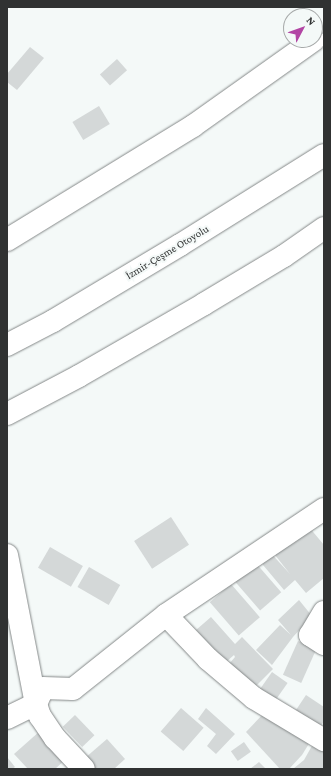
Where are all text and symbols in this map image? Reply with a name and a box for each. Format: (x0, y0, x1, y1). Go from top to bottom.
north arrow (283, 8, 323, 48)
text: N (304, 14, 318, 28)
street label: İzmir-Çeşme Otoyolu (123, 222, 211, 282)

